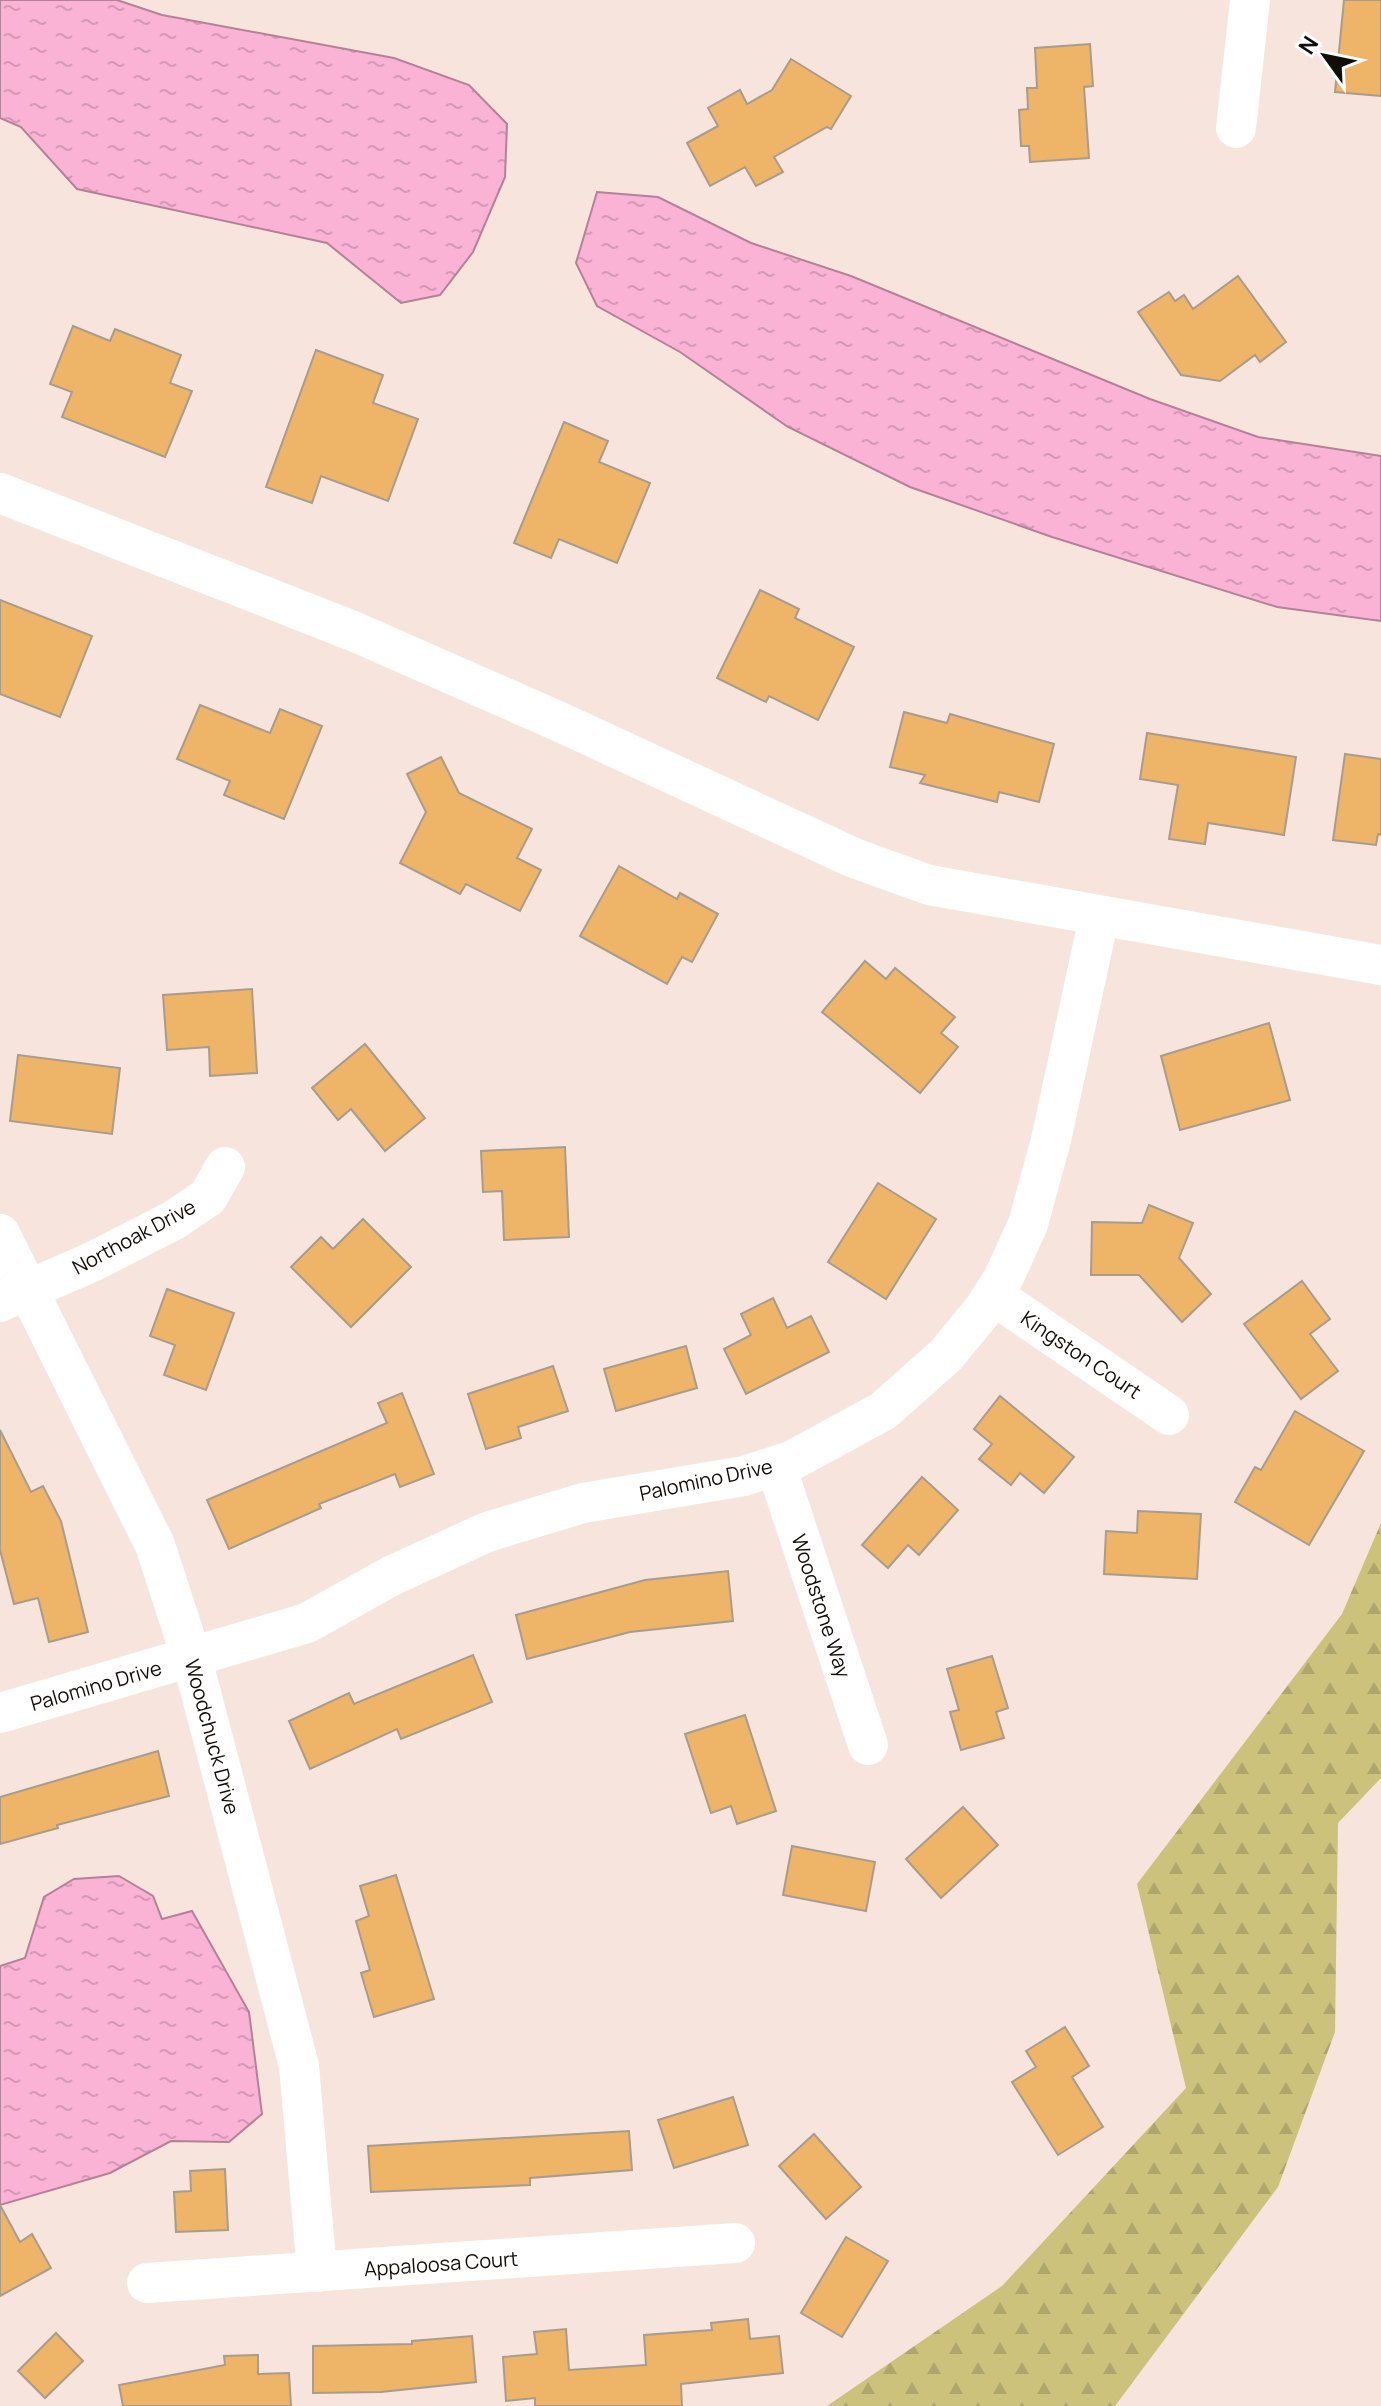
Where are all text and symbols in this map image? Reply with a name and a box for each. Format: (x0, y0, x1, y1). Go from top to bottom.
north arrow (1285, 16, 1365, 96)
text: N (1291, 30, 1325, 60)
street label: Northoak Drive (67, 1193, 200, 1280)
street label: Kingston Court (1016, 1304, 1147, 1405)
street label: Palomino Drive (637, 1452, 775, 1507)
street label: Woodstone Way (786, 1531, 858, 1681)
street label: Palomino Drive (27, 1654, 165, 1717)
street label: Woodchuck Drive (179, 1656, 246, 1817)
street label: Appaloosa Court (363, 2245, 519, 2282)

